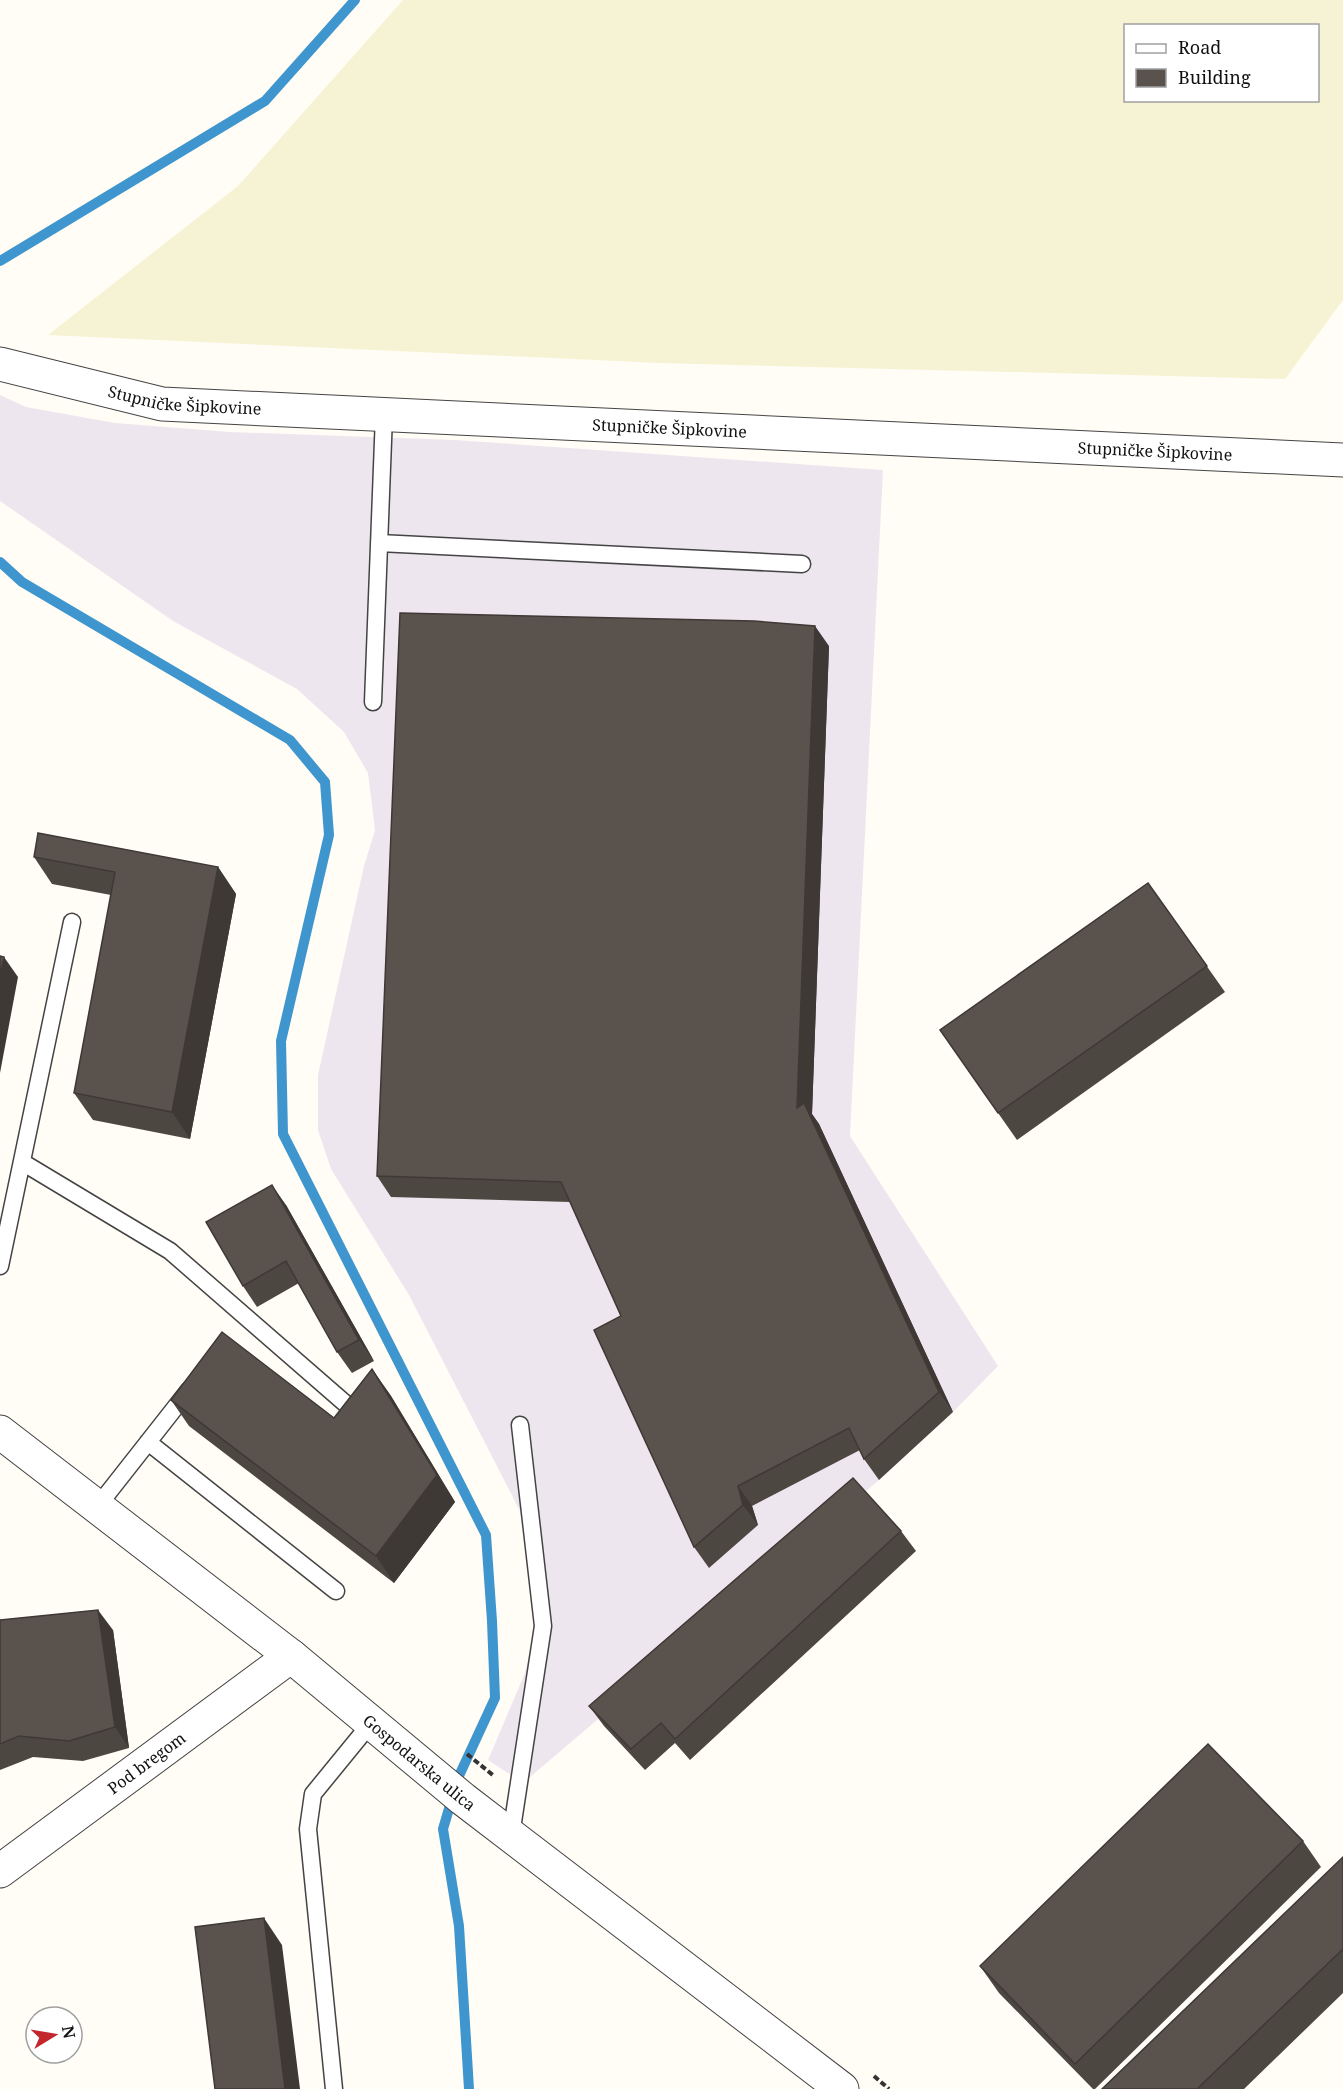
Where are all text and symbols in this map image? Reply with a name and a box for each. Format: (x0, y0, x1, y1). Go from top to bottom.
legend (1124, 24, 1319, 102)
text: Road (1178, 35, 1221, 59)
text: Building (1178, 65, 1251, 89)
street label: Stupničke Šipkovine (106, 380, 262, 420)
street label: Stupničke Šipkovine (592, 413, 747, 443)
street label: Stupničke Šipkovine (1077, 436, 1233, 466)
street label: Gospodarska ulica (358, 1709, 480, 1816)
street label: Pod bregom (103, 1727, 190, 1799)
north arrow (24, 2005, 84, 2065)
text: N (57, 2024, 81, 2041)

